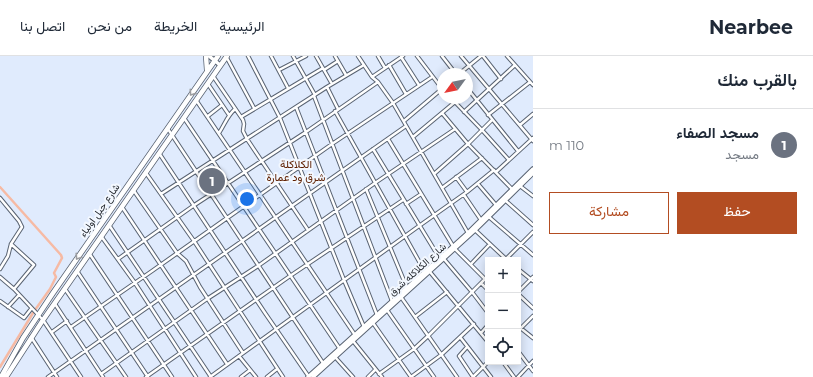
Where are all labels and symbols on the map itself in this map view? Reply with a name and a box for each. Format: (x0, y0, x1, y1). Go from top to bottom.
north arrow (437, 68, 473, 104)
one-way arrow (190, 88, 197, 95)
district label: الكلاكلة شرق ود عمارة (266, 157, 326, 184)
pin: 1 (199, 166, 225, 196)
street label: شارع جبل اولياء (76, 181, 123, 239)
your location (237, 189, 257, 209)
street label: شارع الكلاكله شرق (386, 240, 449, 299)
one-way arrow (76, 252, 83, 259)

